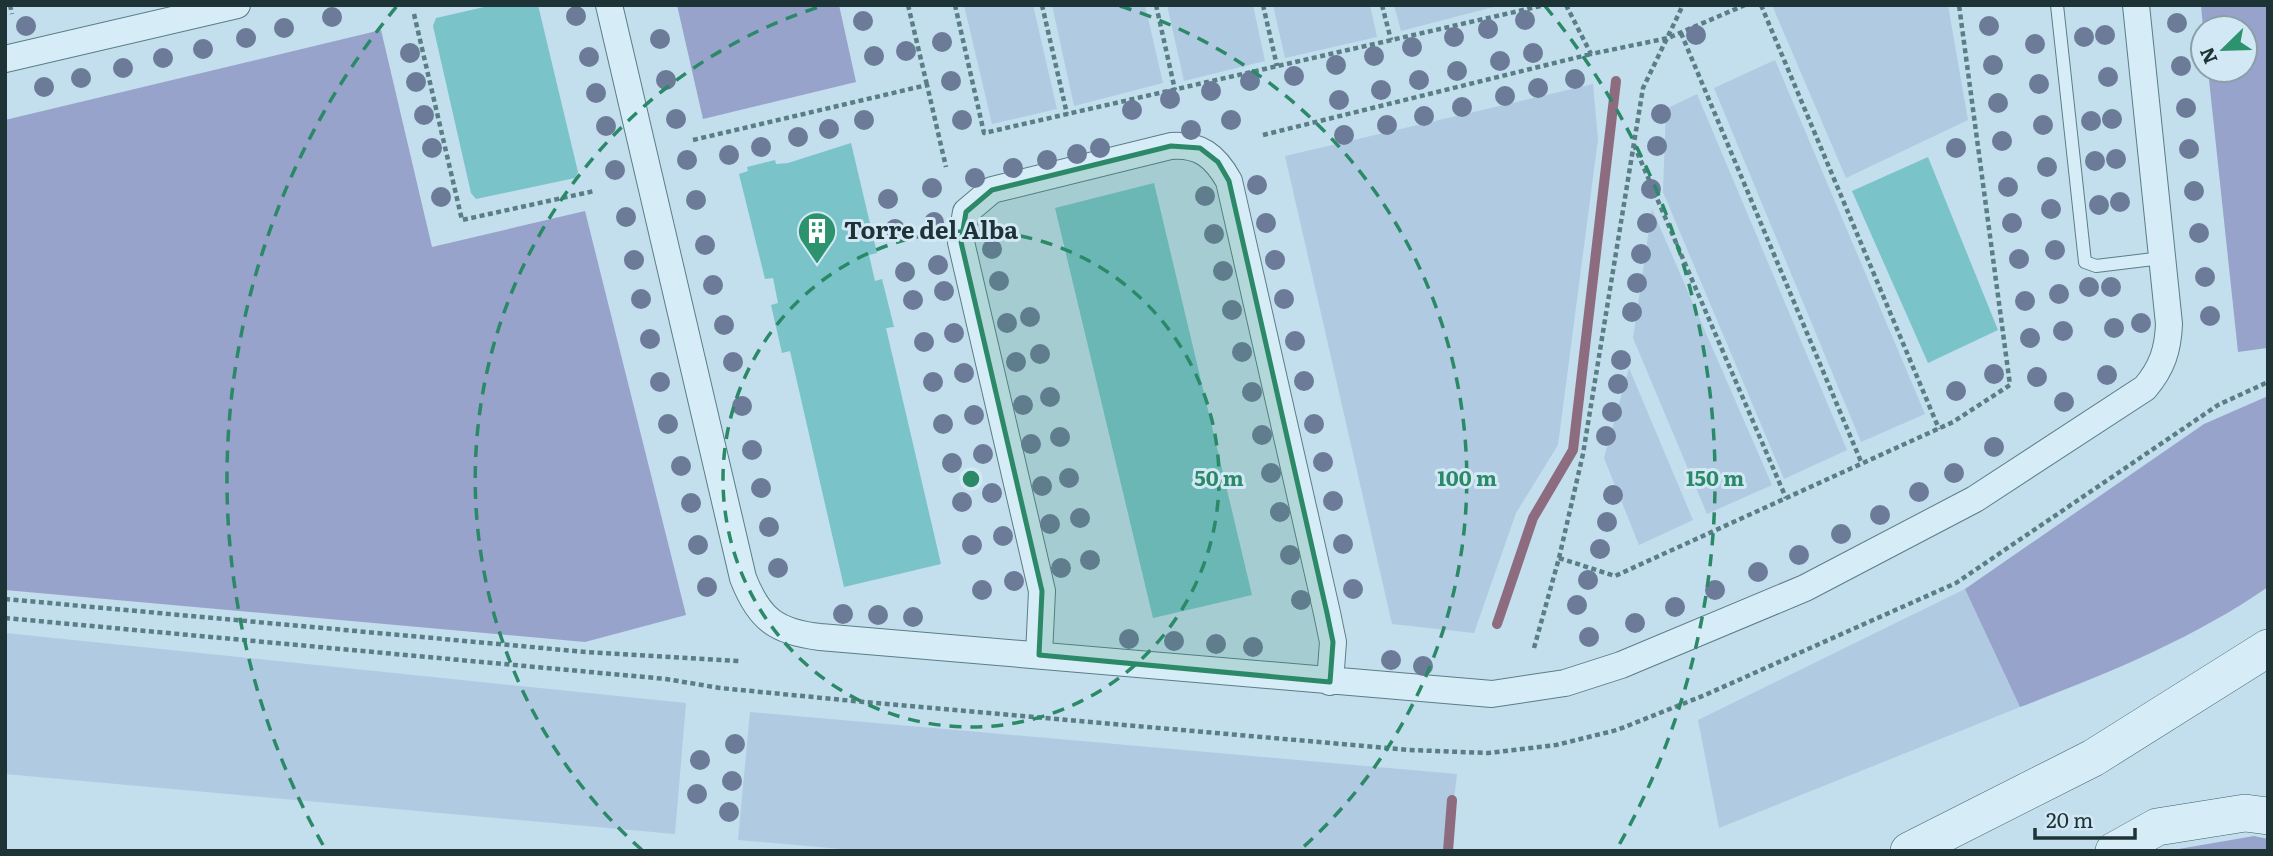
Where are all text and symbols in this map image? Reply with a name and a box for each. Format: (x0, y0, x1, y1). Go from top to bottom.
north arrow (2189, 14, 2259, 84)
text: N (2191, 43, 2223, 69)
building icon: Torre del Alba (796, 210, 838, 265)
place label: Torre del Alba (844, 211, 1018, 246)
text: 50 m (1194, 461, 1244, 492)
text: 100 m (1437, 461, 1497, 492)
text: 150 m (1686, 461, 1744, 492)
centre of rings (959, 467, 983, 491)
scale bar (2035, 796, 2135, 840)
text: 20 m (2046, 803, 2093, 834)

